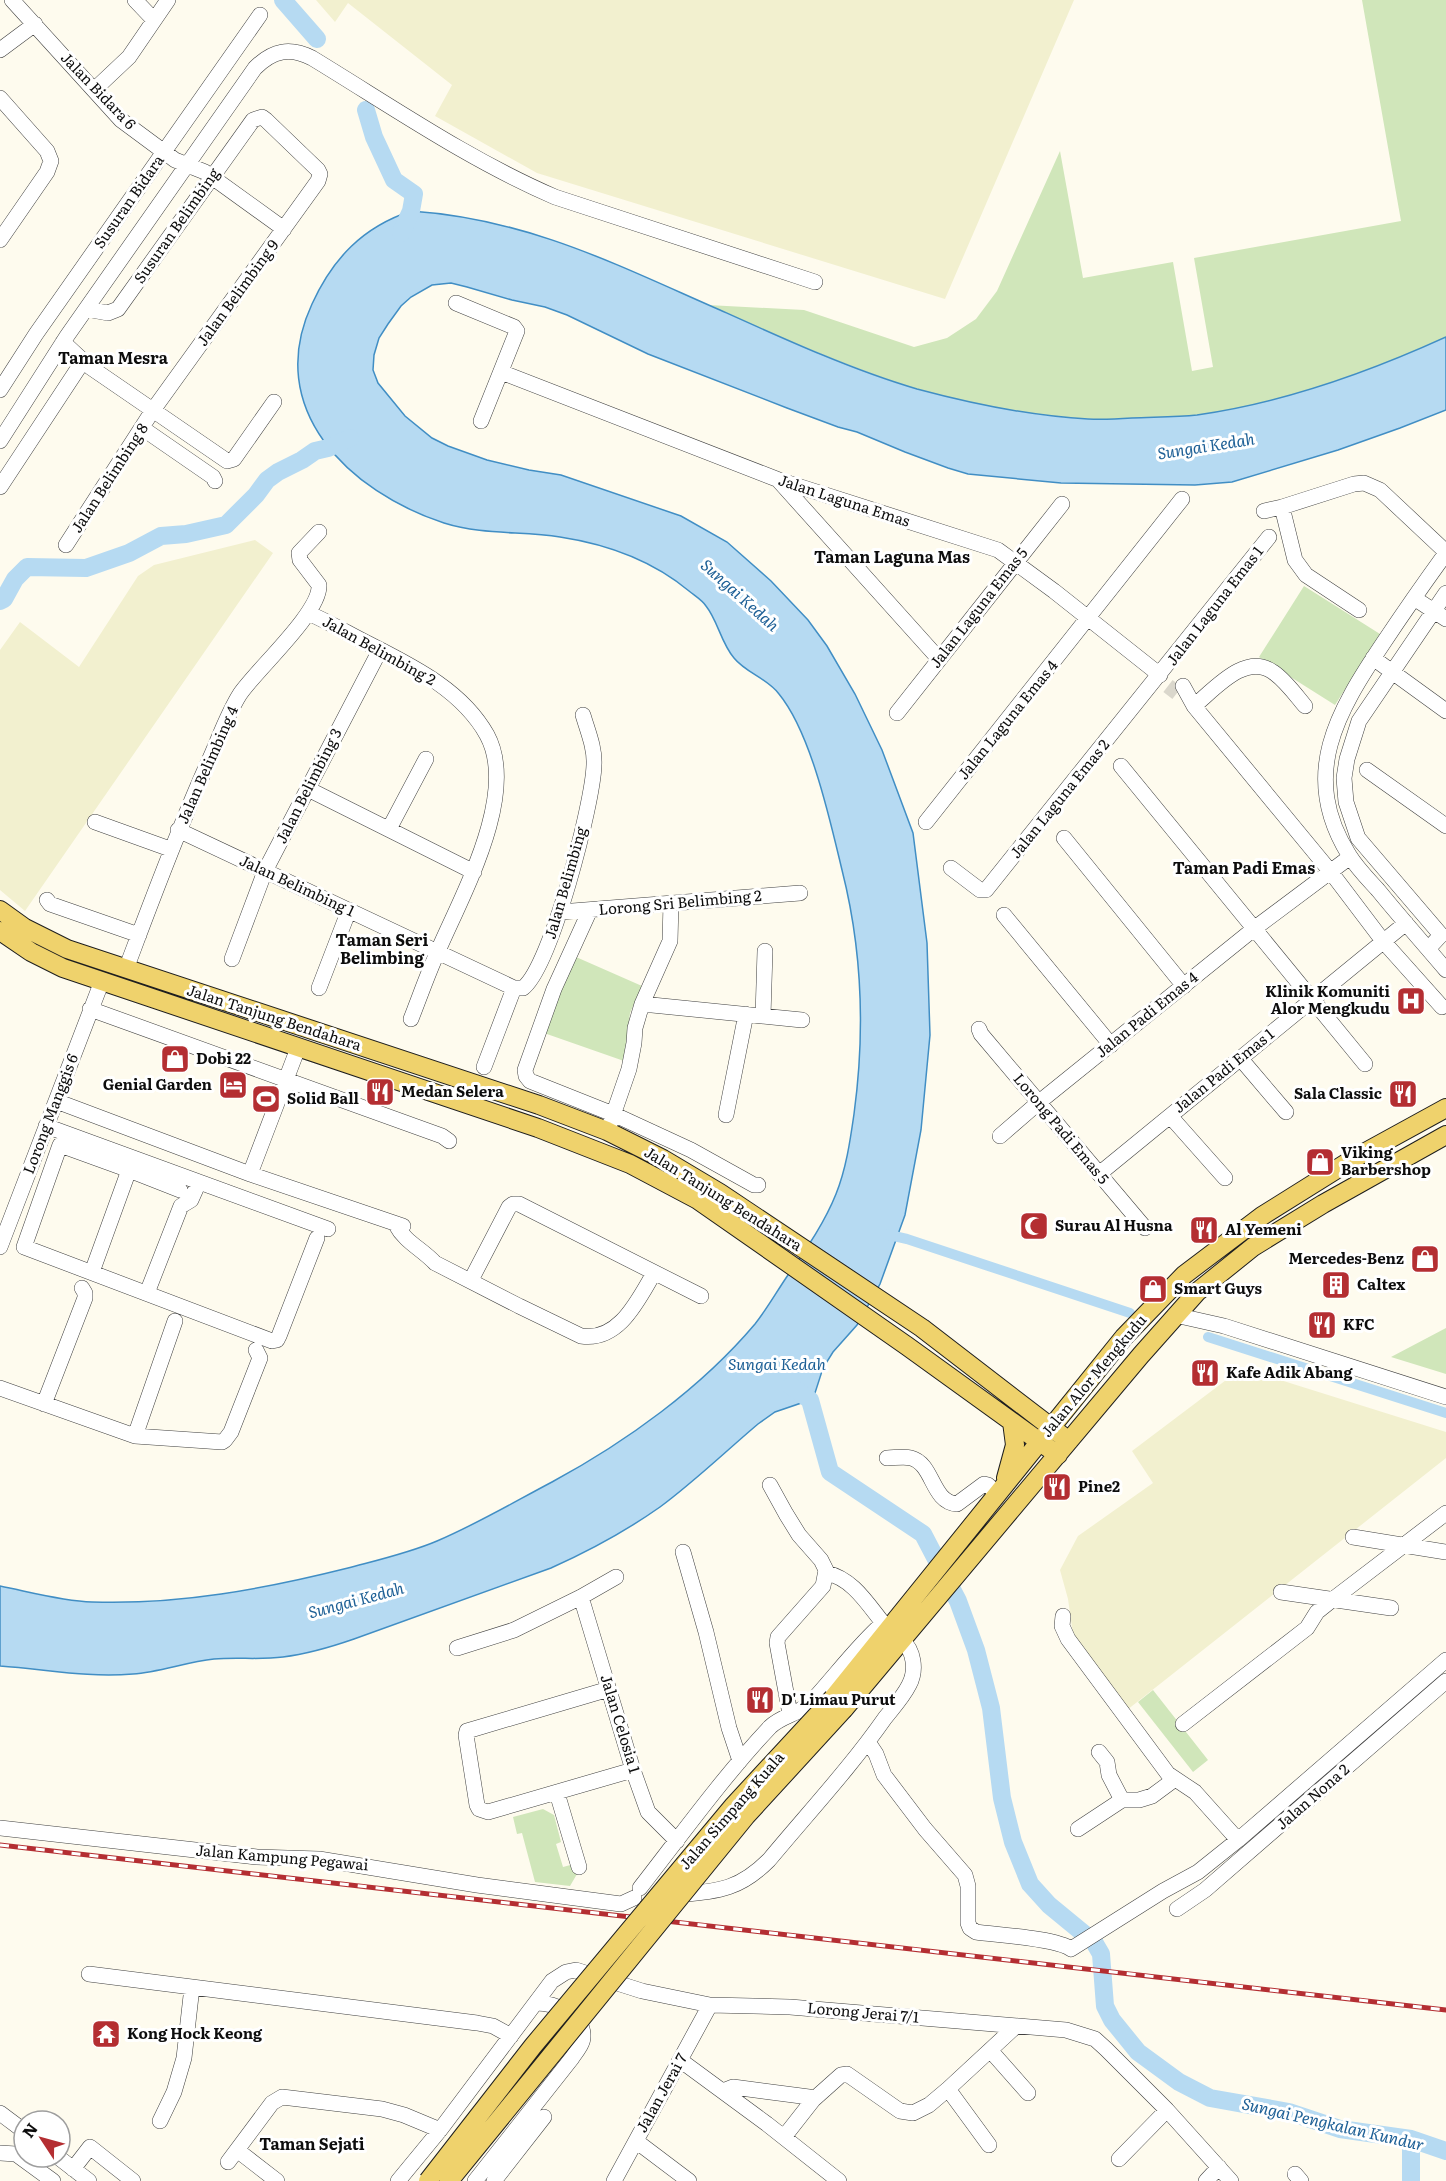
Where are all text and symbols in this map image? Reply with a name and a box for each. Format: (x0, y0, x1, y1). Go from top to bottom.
street label: Jalan Bidara 6 (56, 46, 142, 134)
street label: Susuran Bidara (87, 149, 169, 253)
street label: Susuran Belimbing (127, 162, 225, 288)
street label: Jalan Belimbing 9 (190, 234, 283, 350)
district label: Taman Mesra (58, 345, 169, 369)
street label: Jalan Belimbing 8 (65, 418, 153, 537)
water label: Sungai Kedah (1156, 425, 1257, 465)
street label: Jalan Laguna Emas (776, 467, 913, 532)
street label: Jalan Laguna Emas 1 (1160, 540, 1268, 670)
street label: Jalan Laguna Emas 5 (923, 542, 1033, 672)
district label: Taman Laguna Mas (814, 544, 970, 568)
water label: Sungai Kedah (696, 553, 786, 636)
street label: Jalan Belimbing 2 (319, 609, 441, 691)
street label: Jalan Laguna Emas 4 (951, 654, 1062, 784)
street label: Jalan Belimbing 4 (170, 702, 243, 827)
street label: Jalan Belimbing 3 (269, 724, 347, 847)
street label: Jalan Laguna Emas 2 (1003, 733, 1114, 863)
street label: Jalan Belimbing (538, 823, 592, 941)
street label: Jalan Belimbing 1 (236, 848, 359, 921)
district label: Taman Padi Emas (1173, 855, 1315, 879)
street label: Lorong Sri Belimbing 2 (597, 883, 763, 920)
district label: Taman Seri Belimbing (336, 927, 429, 969)
street label: Jalan Padi Emas 4 (1090, 965, 1202, 1062)
street label: Jalan Tanjung Bendahara (184, 977, 366, 1056)
place label: Klinik Komuniti Alor Mengkudu (1265, 979, 1391, 1019)
hospital icon: Klinik Komuniti Alor Mengkudu (1395, 985, 1427, 1017)
street label: Jalan Padi Emas 1 (1168, 1022, 1278, 1118)
shop icon: Dobi 22 (159, 1043, 191, 1075)
place label: Dobi 22 (196, 1046, 251, 1069)
street label: Lorong Manggis 6 (16, 1050, 83, 1177)
street label: Lorong Padi Emas 5 (1009, 1068, 1116, 1189)
hotel icon: Genial Garden (217, 1069, 249, 1101)
place label: Genial Garden (103, 1072, 213, 1095)
restaurant icon: Medan Selera (364, 1076, 396, 1108)
restaurant icon: Sala Classic (1387, 1078, 1419, 1110)
place label: Medan Selera (401, 1079, 504, 1102)
place label: Sala Classic (1294, 1081, 1382, 1104)
sports icon: Solid Ball (250, 1083, 282, 1115)
place label: Solid Ball (287, 1086, 360, 1109)
street label: Jalan Tanjung Bendahara (640, 1140, 808, 1256)
place label: Viking Barbershop (1341, 1140, 1431, 1180)
shop icon: Viking Barbershop (1304, 1146, 1336, 1178)
mosque icon: Surau Al Husna (1018, 1210, 1050, 1242)
place label: Surau Al Husna (1055, 1213, 1173, 1236)
restaurant icon: Al Yemeni (1188, 1214, 1220, 1246)
place label: Al Yemeni (1225, 1217, 1302, 1240)
shop icon: Mercedes-Benz (1409, 1243, 1441, 1275)
place label: Mercedes-Benz (1289, 1246, 1404, 1269)
building icon: Caltex (1320, 1269, 1352, 1301)
place label: Caltex (1357, 1272, 1405, 1295)
shop icon: Smart Guys (1137, 1273, 1169, 1305)
place label: Smart Guys (1174, 1276, 1262, 1299)
street label: Jalan Alor Mengkudu (1035, 1308, 1151, 1441)
restaurant icon: KFC (1306, 1309, 1338, 1341)
place label: KFC (1343, 1312, 1375, 1335)
water label: Sungai Kedah (728, 1351, 827, 1375)
restaurant icon: Kafe Adik Abang (1189, 1357, 1221, 1389)
place label: Kafe Adik Abang (1226, 1360, 1354, 1383)
restaurant icon: Pine2 (1041, 1471, 1073, 1503)
place label: Pine2 (1078, 1474, 1120, 1497)
water label: Sungai Kedah (305, 1575, 407, 1623)
street label: Jalan Celosia 1 (595, 1671, 647, 1776)
restaurant icon: D' Limau Purut (744, 1684, 776, 1716)
place label: D' Limau Purut (781, 1687, 896, 1710)
street label: Jalan Simpang Kuala (673, 1745, 789, 1874)
street label: Jalan Nona 2 (1270, 1757, 1354, 1834)
street label: Jalan Kampung Pegawai (195, 1837, 370, 1876)
street label: Lorong Jerai 7/1 (806, 1995, 920, 2028)
temple icon: Kong Hock Keong (90, 2018, 122, 2050)
place label: Kong Hock Keong (127, 2021, 263, 2044)
street label: Jalan Jerai 7 (629, 2048, 692, 2136)
water label: Sungai Pengkalan Kundur (1240, 2090, 1427, 2156)
north arrow (12, 2109, 72, 2169)
text: N (15, 2117, 43, 2142)
district label: Taman Sejati (259, 2131, 365, 2155)

